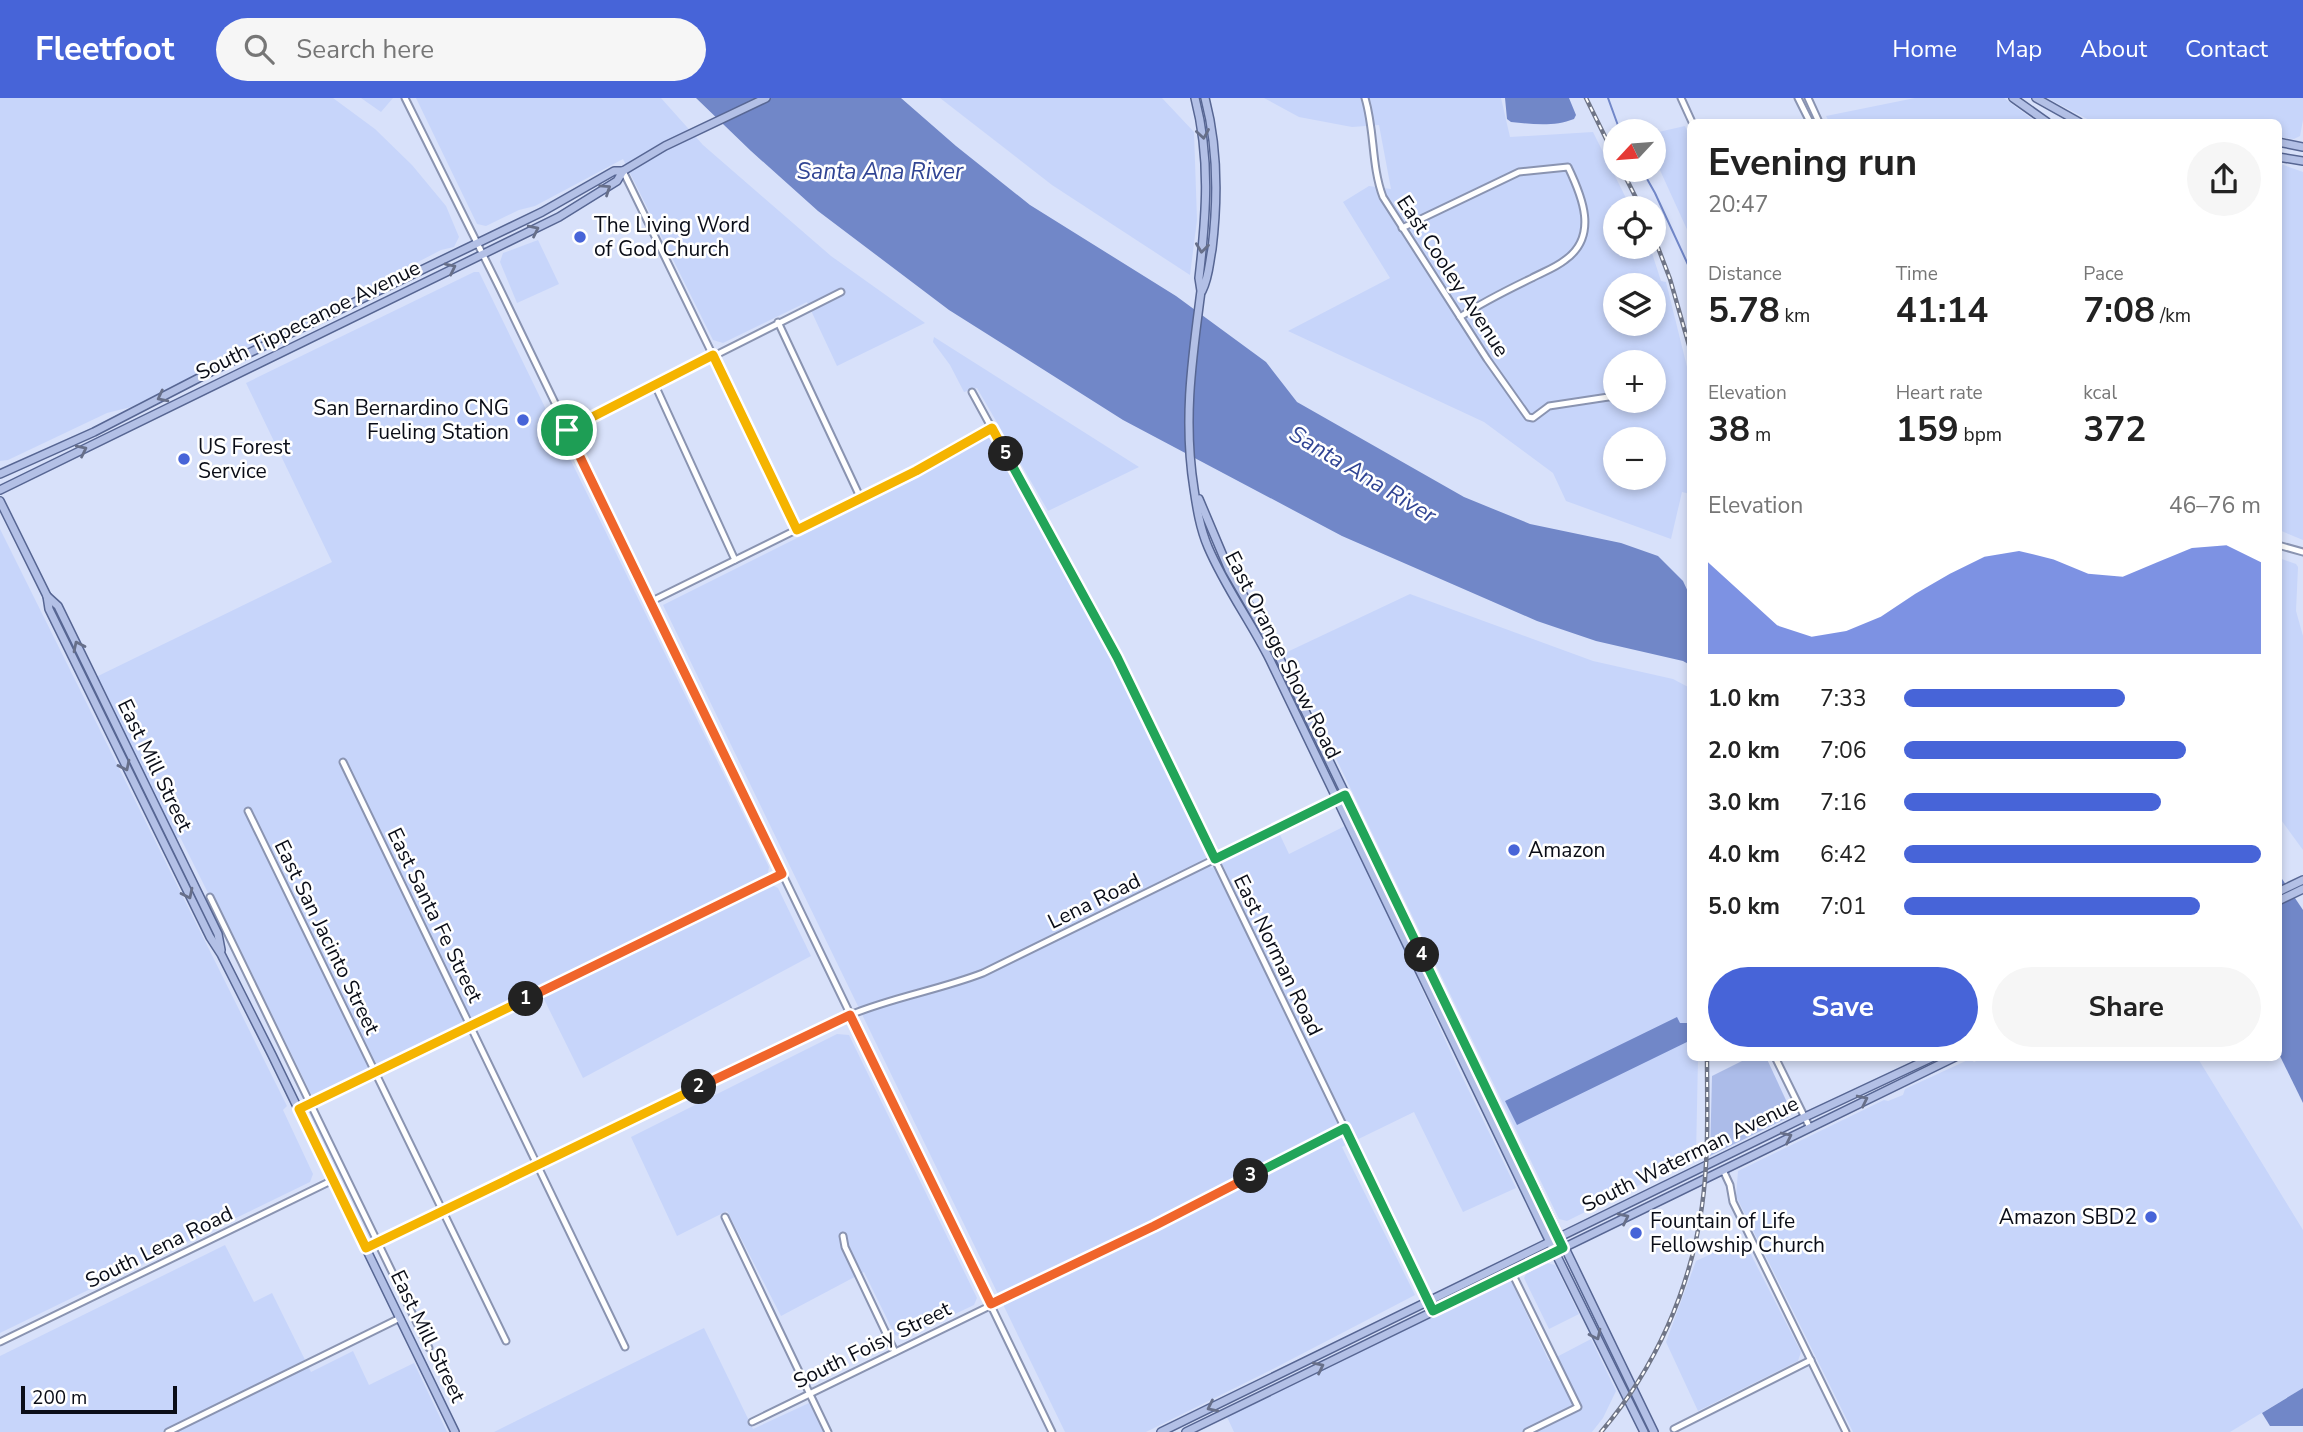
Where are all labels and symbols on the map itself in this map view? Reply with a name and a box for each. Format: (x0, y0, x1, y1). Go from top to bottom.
north arrow (1603, 119, 1666, 182)
one-way arrow (1195, 128, 1210, 140)
water label: Santa Ana River (797, 156, 964, 187)
one-way arrow (598, 185, 611, 197)
street label: East Cooley Avenue (1390, 190, 1516, 362)
place label: The Living Word of God Church (594, 211, 750, 263)
one-way arrow (527, 224, 539, 238)
marker: The Living Word of God Church (572, 229, 588, 245)
one-way arrow (1195, 242, 1210, 254)
street label: South Tippecanoe Avenue (191, 253, 425, 387)
one-way arrow (444, 263, 456, 277)
one-way arrow (157, 388, 169, 402)
place label: San Bernardino CNG Fueling Station (313, 394, 509, 446)
pin (537, 400, 597, 460)
marker: San Bernardino CNG Fueling Station (515, 412, 531, 428)
water label: Santa Ana River (1283, 418, 1443, 531)
place label: US Forest Service (198, 433, 291, 485)
pin: 5 (988, 436, 1024, 472)
one-way arrow (75, 444, 87, 458)
marker: US Forest Service (176, 451, 192, 467)
street label: East Orange Show Road (1218, 546, 1348, 764)
one-way arrow (72, 641, 86, 653)
street label: East Mill Street (111, 694, 199, 836)
one-way arrow (117, 759, 131, 771)
street label: East Santa Fe Street (381, 823, 490, 1007)
street label: East San Jacinto Street (268, 835, 387, 1040)
place label: Amazon (1528, 836, 1606, 864)
marker: Amazon (1506, 842, 1522, 858)
street label: Lena Road (1043, 867, 1145, 935)
street label: East Norman Road (1227, 870, 1329, 1040)
one-way arrow (180, 887, 194, 899)
pin: 4 (1404, 938, 1440, 972)
pin: 1 (508, 982, 544, 1016)
pin: 2 (682, 1070, 716, 1104)
street label: South Waterman Avenue (1577, 1089, 1803, 1219)
one-way arrow (1856, 1095, 1868, 1109)
one-way arrow (1780, 1132, 1792, 1146)
pin: 3 (1234, 1158, 1268, 1194)
street label: South Lena Road (81, 1199, 237, 1295)
place label: Amazon SBD2 (1999, 1203, 2137, 1231)
place label: Fountain of Life Fellowship Church (1650, 1207, 1825, 1259)
marker: Amazon SBD2 (2143, 1209, 2159, 1225)
one-way arrow (1617, 1212, 1629, 1226)
marker: Fountain of Life Fellowship Church (1628, 1225, 1644, 1241)
street label: East Mill Street (384, 1265, 472, 1407)
street label: South Foisy Street (789, 1294, 956, 1395)
one-way arrow (1588, 1328, 1602, 1340)
one-way arrow (1312, 1361, 1324, 1375)
scale bar (21, 1383, 177, 1415)
one-way arrow (1207, 1399, 1219, 1413)

